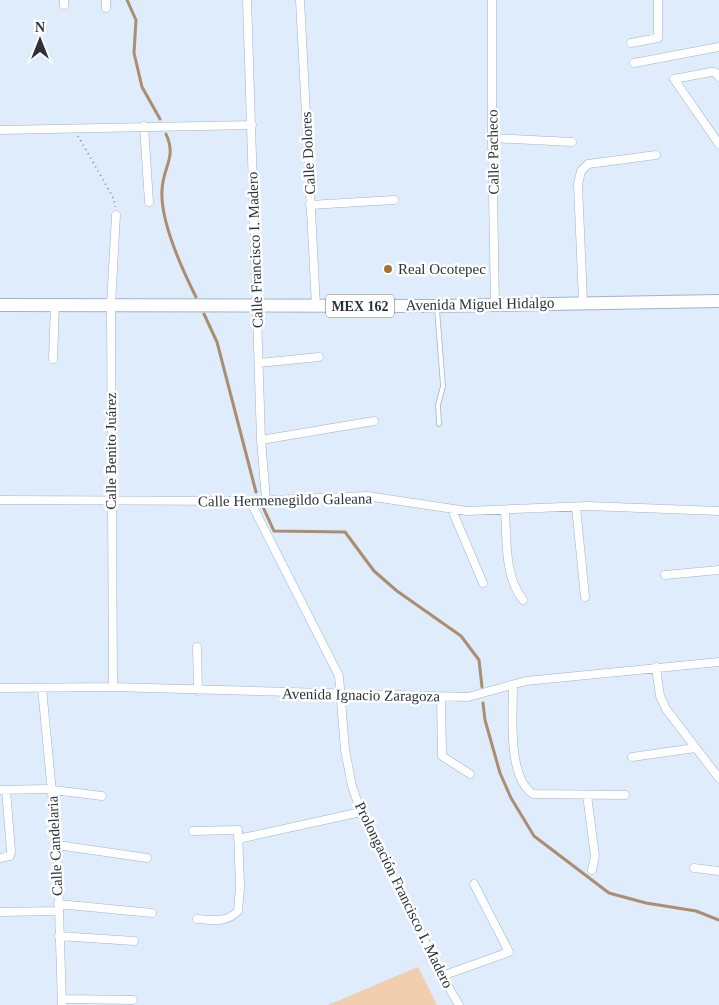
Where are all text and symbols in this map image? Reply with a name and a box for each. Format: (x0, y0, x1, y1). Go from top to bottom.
north arrow (15, 15, 65, 65)
text: N (35, 20, 45, 35)
street label: Calle Pacheco (484, 109, 502, 195)
street label: Calle Dolores (298, 111, 318, 195)
street label: Calle Francisco I. Madero (244, 171, 266, 329)
place label: Real Ocotepec (398, 261, 486, 277)
marker: Real Ocotepec (382, 263, 394, 275)
road number: MEX 162 (326, 294, 394, 318)
street label: Avenida Miguel Hidalgo (405, 295, 555, 313)
street label: Calle Benito Juárez (103, 392, 119, 510)
street label: Calle Hermenegildo Galeana (198, 490, 373, 510)
street label: Avenida Ignacio Zaragoza (282, 686, 440, 704)
street label: Calle Candelaria (44, 795, 66, 897)
street label: Prolongación Francisco I. Madero (352, 799, 456, 991)

